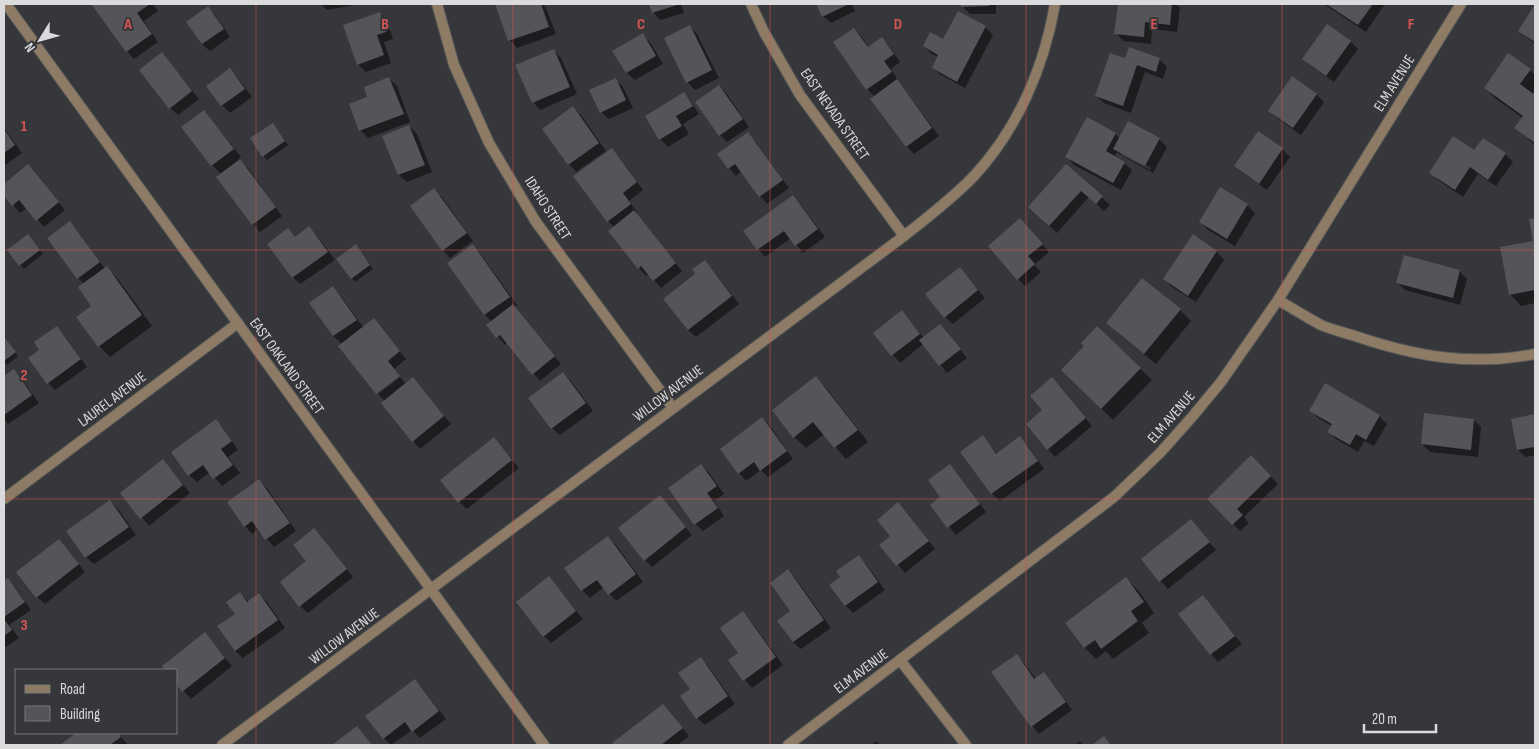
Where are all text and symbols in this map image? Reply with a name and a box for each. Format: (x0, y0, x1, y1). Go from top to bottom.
north arrow (15, 15, 65, 65)
text: A (123, 15, 132, 34)
text: B (381, 15, 389, 34)
text: C (637, 15, 645, 34)
text: D (894, 15, 902, 34)
text: E (1151, 15, 1158, 34)
text: F (1408, 15, 1415, 34)
text: N (21, 39, 39, 56)
street label: ELM AVENUE (1370, 51, 1419, 115)
street label: EAST NEVADA STREET (796, 65, 873, 164)
text: 1 (21, 117, 28, 136)
street label: IDAHO STREET (520, 173, 575, 244)
street label: EAST OAKLAND STREET (245, 314, 328, 418)
street label: WILLOW AVENUE (629, 361, 707, 426)
text: 2 (20, 366, 28, 385)
street label: LAUREL AVENUE (74, 368, 150, 431)
street label: ELM AVENUE (1143, 387, 1199, 447)
street label: WILLOW AVENUE (305, 604, 383, 669)
text: 3 (20, 616, 28, 635)
street label: ELM AVENUE (830, 645, 892, 698)
legend (15, 669, 178, 734)
text: Road (60, 680, 85, 699)
scale bar (1364, 702, 1436, 734)
text: Building (60, 705, 100, 724)
text: 20 m (1372, 710, 1397, 729)

